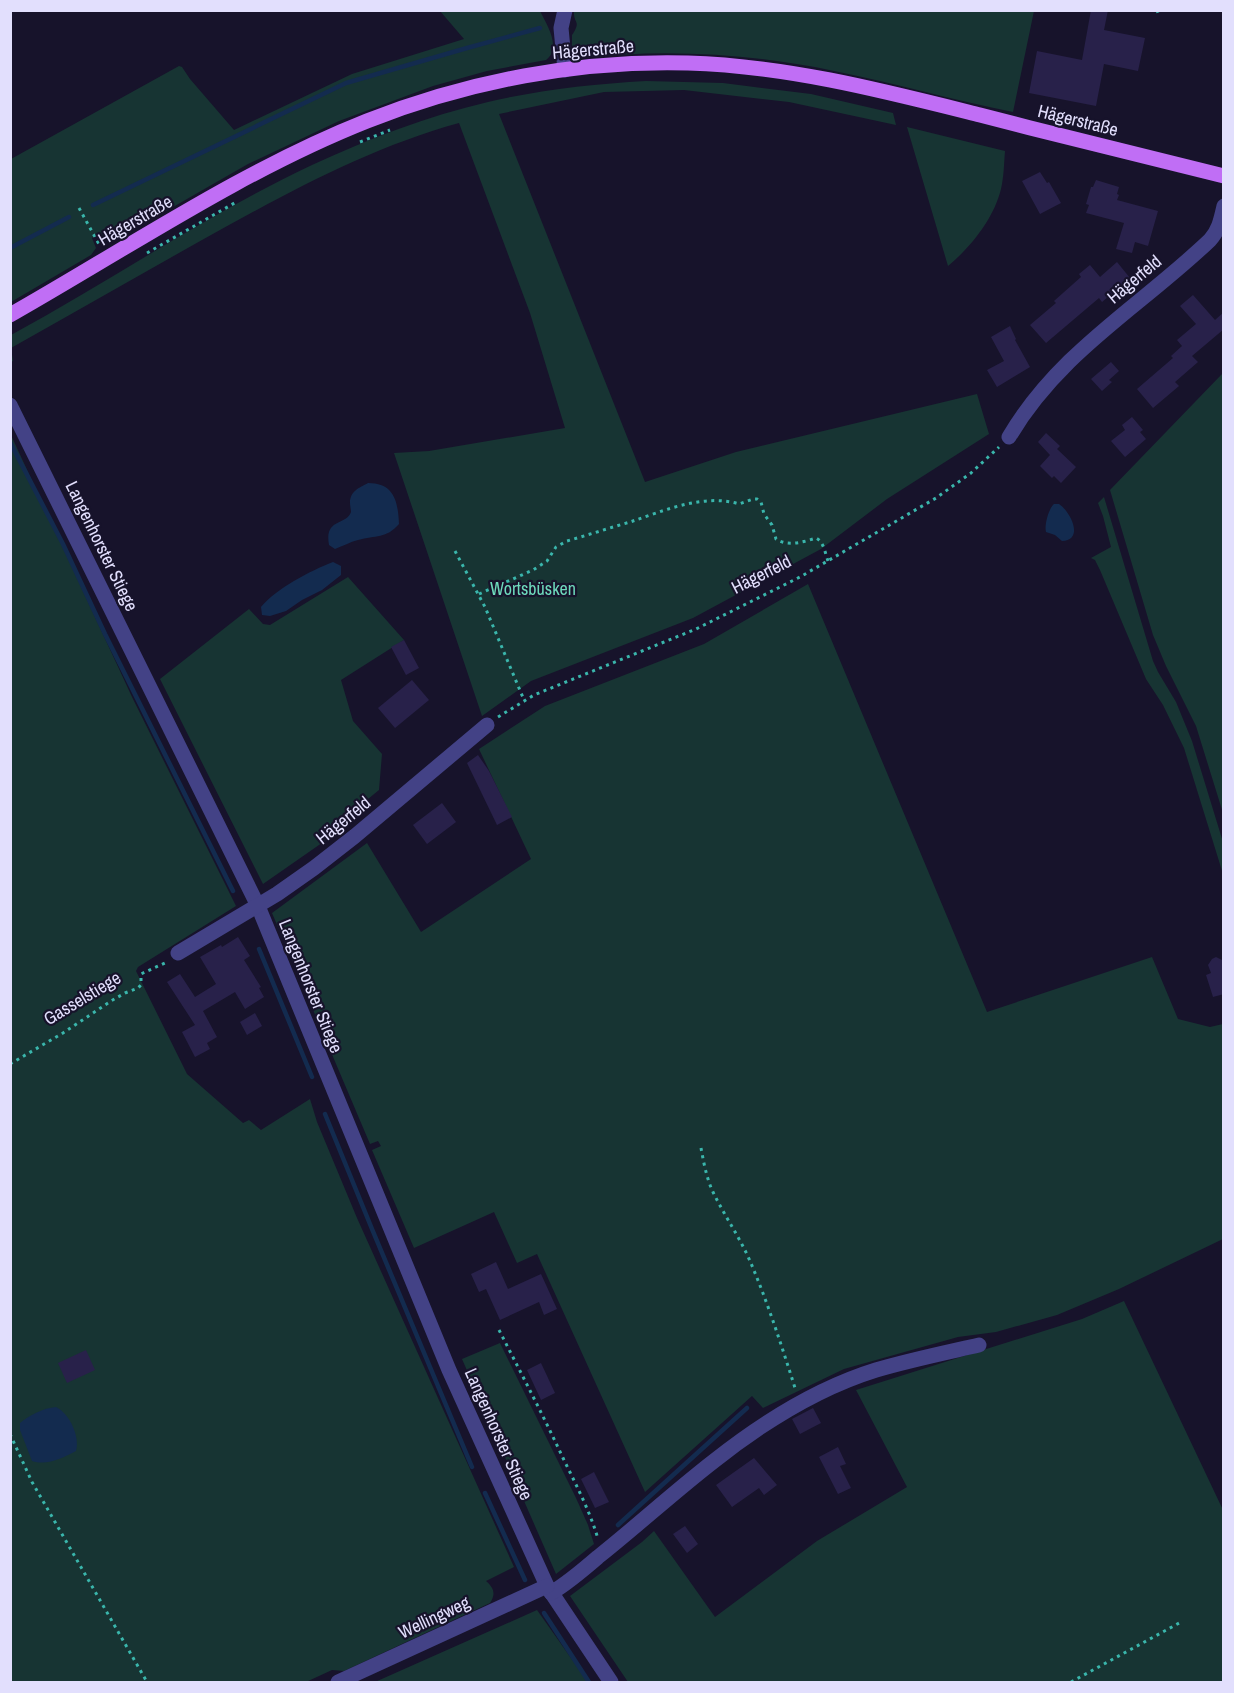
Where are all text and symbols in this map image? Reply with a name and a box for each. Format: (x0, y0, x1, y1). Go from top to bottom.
street label: Hägerstraße (551, 33, 635, 65)
street label: Hägerstraße (1035, 98, 1121, 142)
street label: Hägerstraße (93, 189, 177, 251)
street label: Hägerfeld (1101, 249, 1167, 309)
street label: Langenhorster Stiege (60, 477, 144, 615)
street label: Hägerfeld (727, 548, 795, 600)
park label: Wortsbüsken (490, 576, 576, 601)
street label: Hägerfeld (310, 790, 376, 850)
street label: Langenhorster Stiege (273, 916, 349, 1056)
street label: Gasselstiege (39, 965, 125, 1031)
street label: Langenhorster Stiege (459, 1364, 539, 1504)
street label: Wellingweg (394, 1589, 474, 1644)

